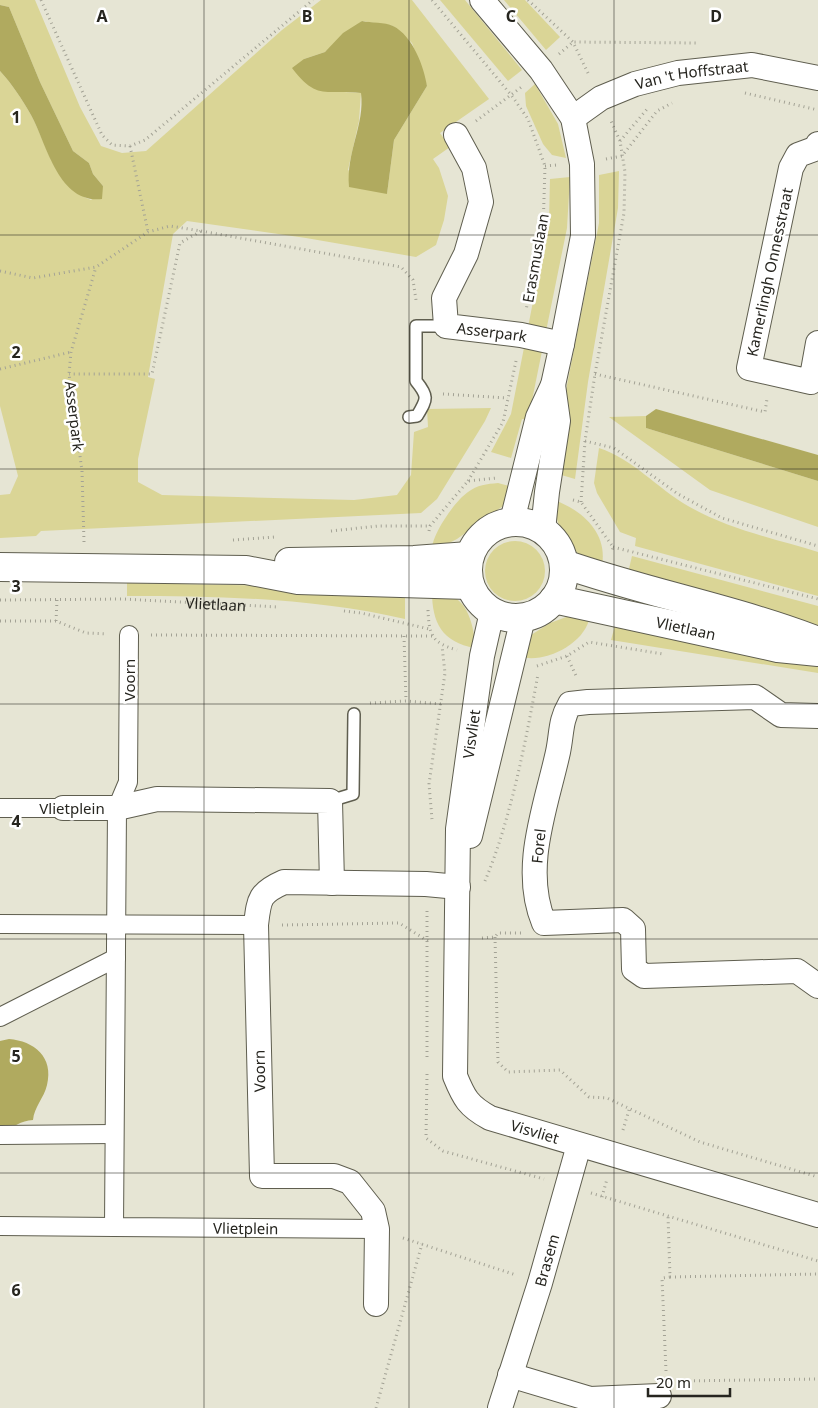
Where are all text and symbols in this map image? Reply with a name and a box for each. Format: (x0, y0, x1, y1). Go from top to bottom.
text: A (96, 5, 108, 27)
text: B (302, 5, 312, 27)
text: C (506, 5, 516, 27)
text: D (710, 5, 722, 27)
street label: Van 't Hoffstraat (633, 55, 750, 94)
text: 1 (11, 106, 21, 128)
street label: Kamerlingh Onnesstraat (741, 185, 797, 358)
street label: Erasmuslaan (517, 212, 553, 304)
street label: Asserpark (456, 317, 529, 346)
text: 2 (11, 341, 21, 363)
street label: Asserpark (61, 380, 89, 452)
text: 3 (11, 575, 21, 597)
street label: Vlietlaan (185, 592, 247, 615)
street label: Vlietlaan (654, 612, 718, 644)
street label: Voorn (119, 659, 139, 701)
street label: Visvliet (458, 708, 484, 760)
street label: Vlietplein (39, 798, 105, 818)
text: 4 (11, 810, 21, 832)
street label: Forel (526, 828, 550, 864)
text: 5 (11, 1045, 21, 1067)
street label: Voorn (249, 1050, 269, 1092)
street label: Visvliet (508, 1115, 562, 1148)
street label: Vlietplein (213, 1218, 279, 1238)
street label: Brasem (530, 1232, 563, 1289)
text: 6 (11, 1279, 21, 1301)
scale bar (648, 1366, 730, 1398)
text: 20 m (656, 1372, 691, 1392)

